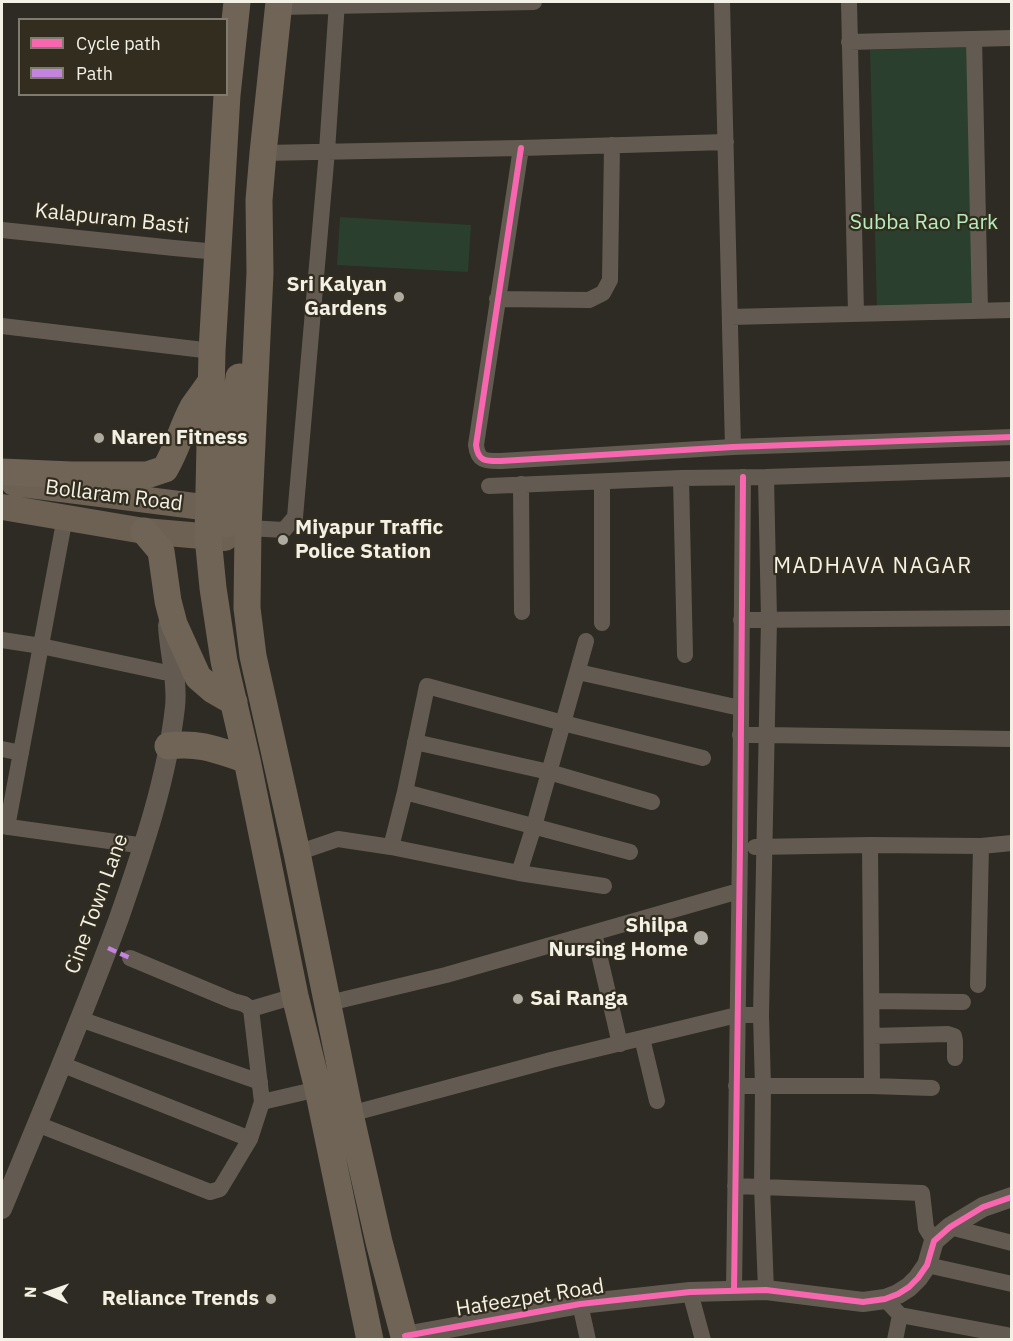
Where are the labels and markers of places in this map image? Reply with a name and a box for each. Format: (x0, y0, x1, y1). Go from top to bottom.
place label: Sri Kalyan Gardens (286, 272, 387, 322)
marker: Sri Kalyan Gardens (392, 290, 406, 304)
place label: Naren Fitness (111, 425, 247, 451)
marker: Naren Fitness (92, 431, 106, 445)
place label: Miyapur Traffic Police Station (295, 515, 443, 565)
marker: Miyapur Traffic Police Station (276, 533, 290, 547)
place label: Shilpa Nursing Home (549, 913, 688, 963)
marker: Shilpa Nursing Home (692, 929, 710, 947)
place label: Sai Ranga (530, 986, 628, 1012)
marker: Sai Ranga (511, 992, 525, 1006)
place label: Reliance Trends (102, 1286, 259, 1312)
marker: Reliance Trends (264, 1292, 278, 1306)

